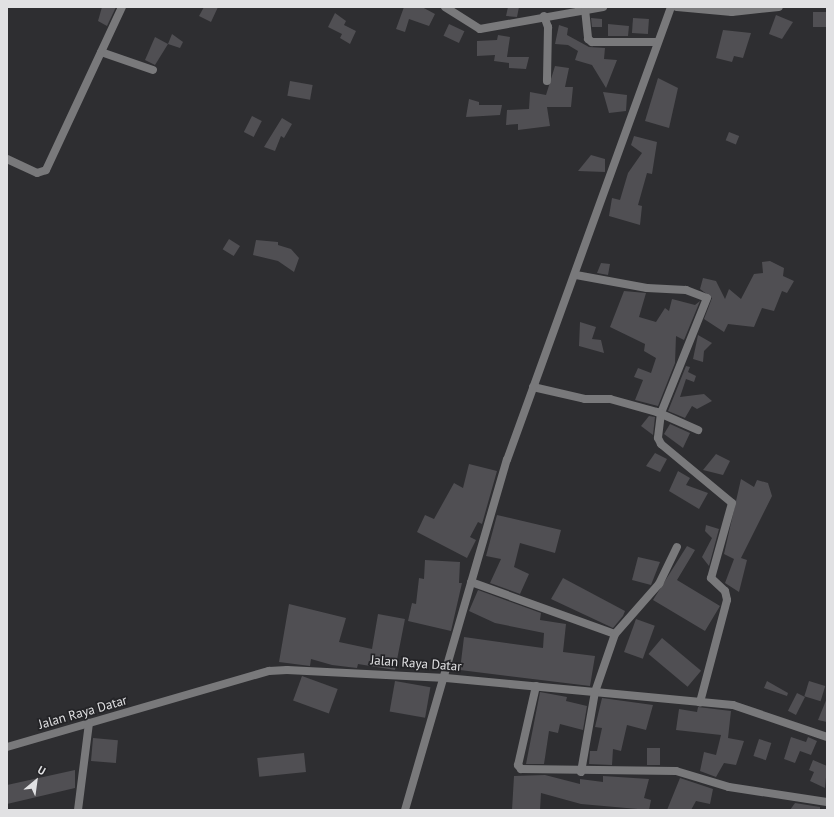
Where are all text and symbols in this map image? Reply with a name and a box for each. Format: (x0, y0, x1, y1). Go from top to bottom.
street label: Jalan Raya Datar (370, 653, 462, 675)
street label: Jalan Raya Datar (37, 693, 129, 733)
north arrow (16, 761, 56, 801)
text: U (35, 763, 48, 778)

